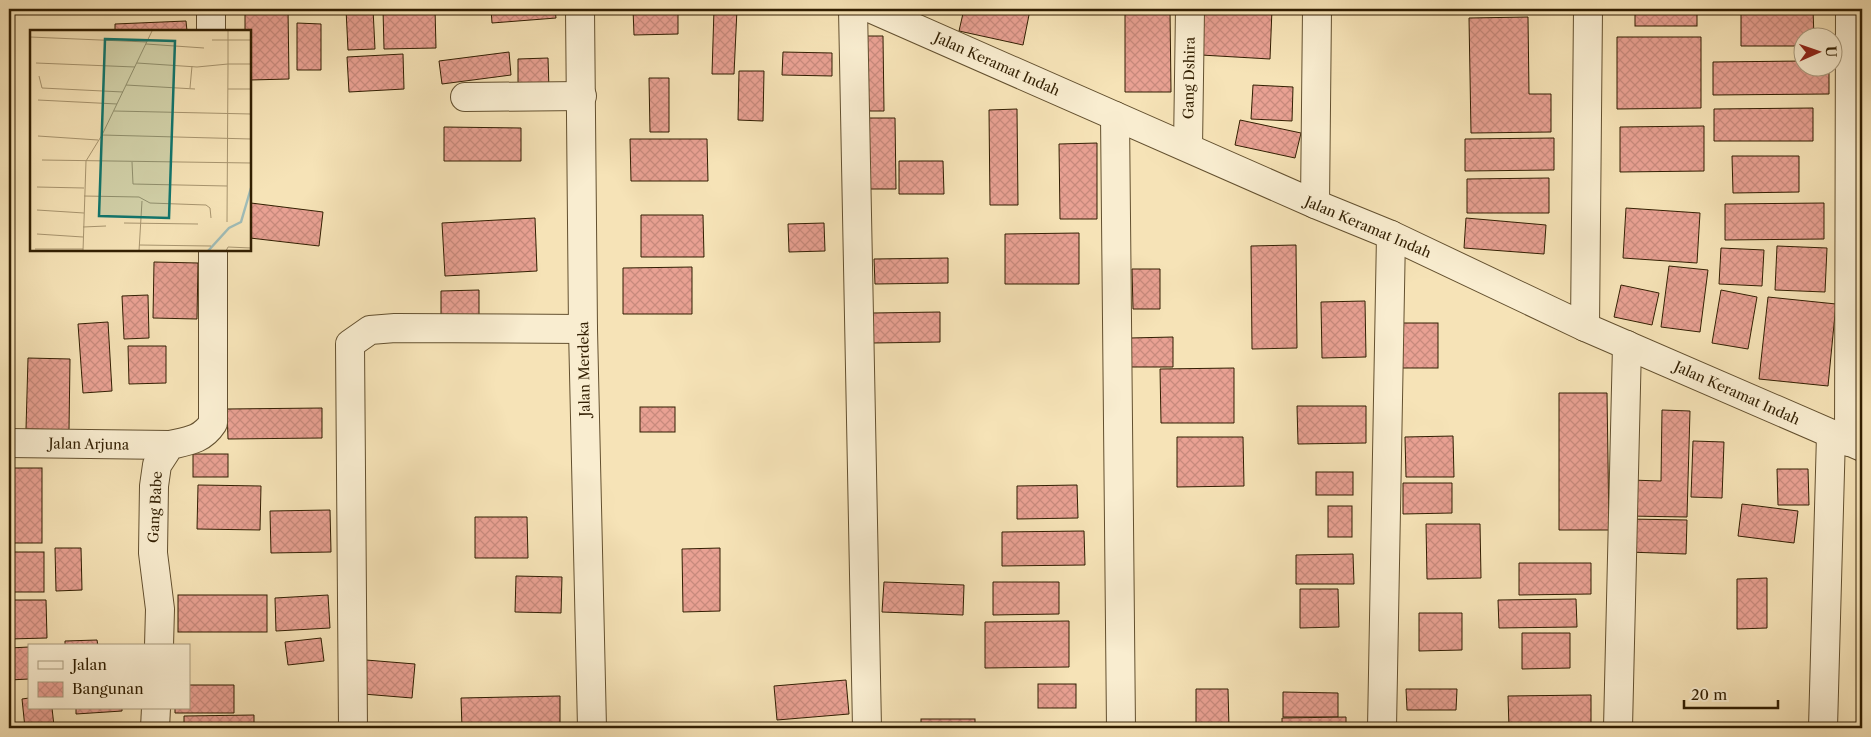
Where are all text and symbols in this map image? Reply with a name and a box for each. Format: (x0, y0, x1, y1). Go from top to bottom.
street label: Jalan Keramat Indah (930, 27, 1063, 100)
north arrow (1794, 28, 1844, 78)
inset map (30, 30, 251, 251)
street label: Gang Dshira (1179, 36, 1199, 119)
text: U (1822, 46, 1840, 58)
street label: Jalan Keramat Indah (1300, 191, 1434, 262)
street label: Jalan Merdeka (574, 321, 594, 419)
street label: Jalan Keramat Indah (1670, 356, 1803, 429)
street label: Jalan Arjuna (47, 434, 130, 454)
street label: Gang Babe (144, 470, 166, 543)
legend (28, 644, 190, 710)
text: Jalan (70, 655, 107, 674)
scale bar (1684, 677, 1777, 709)
text: Bangunan (72, 679, 144, 698)
text: 20 m (1691, 685, 1727, 704)

